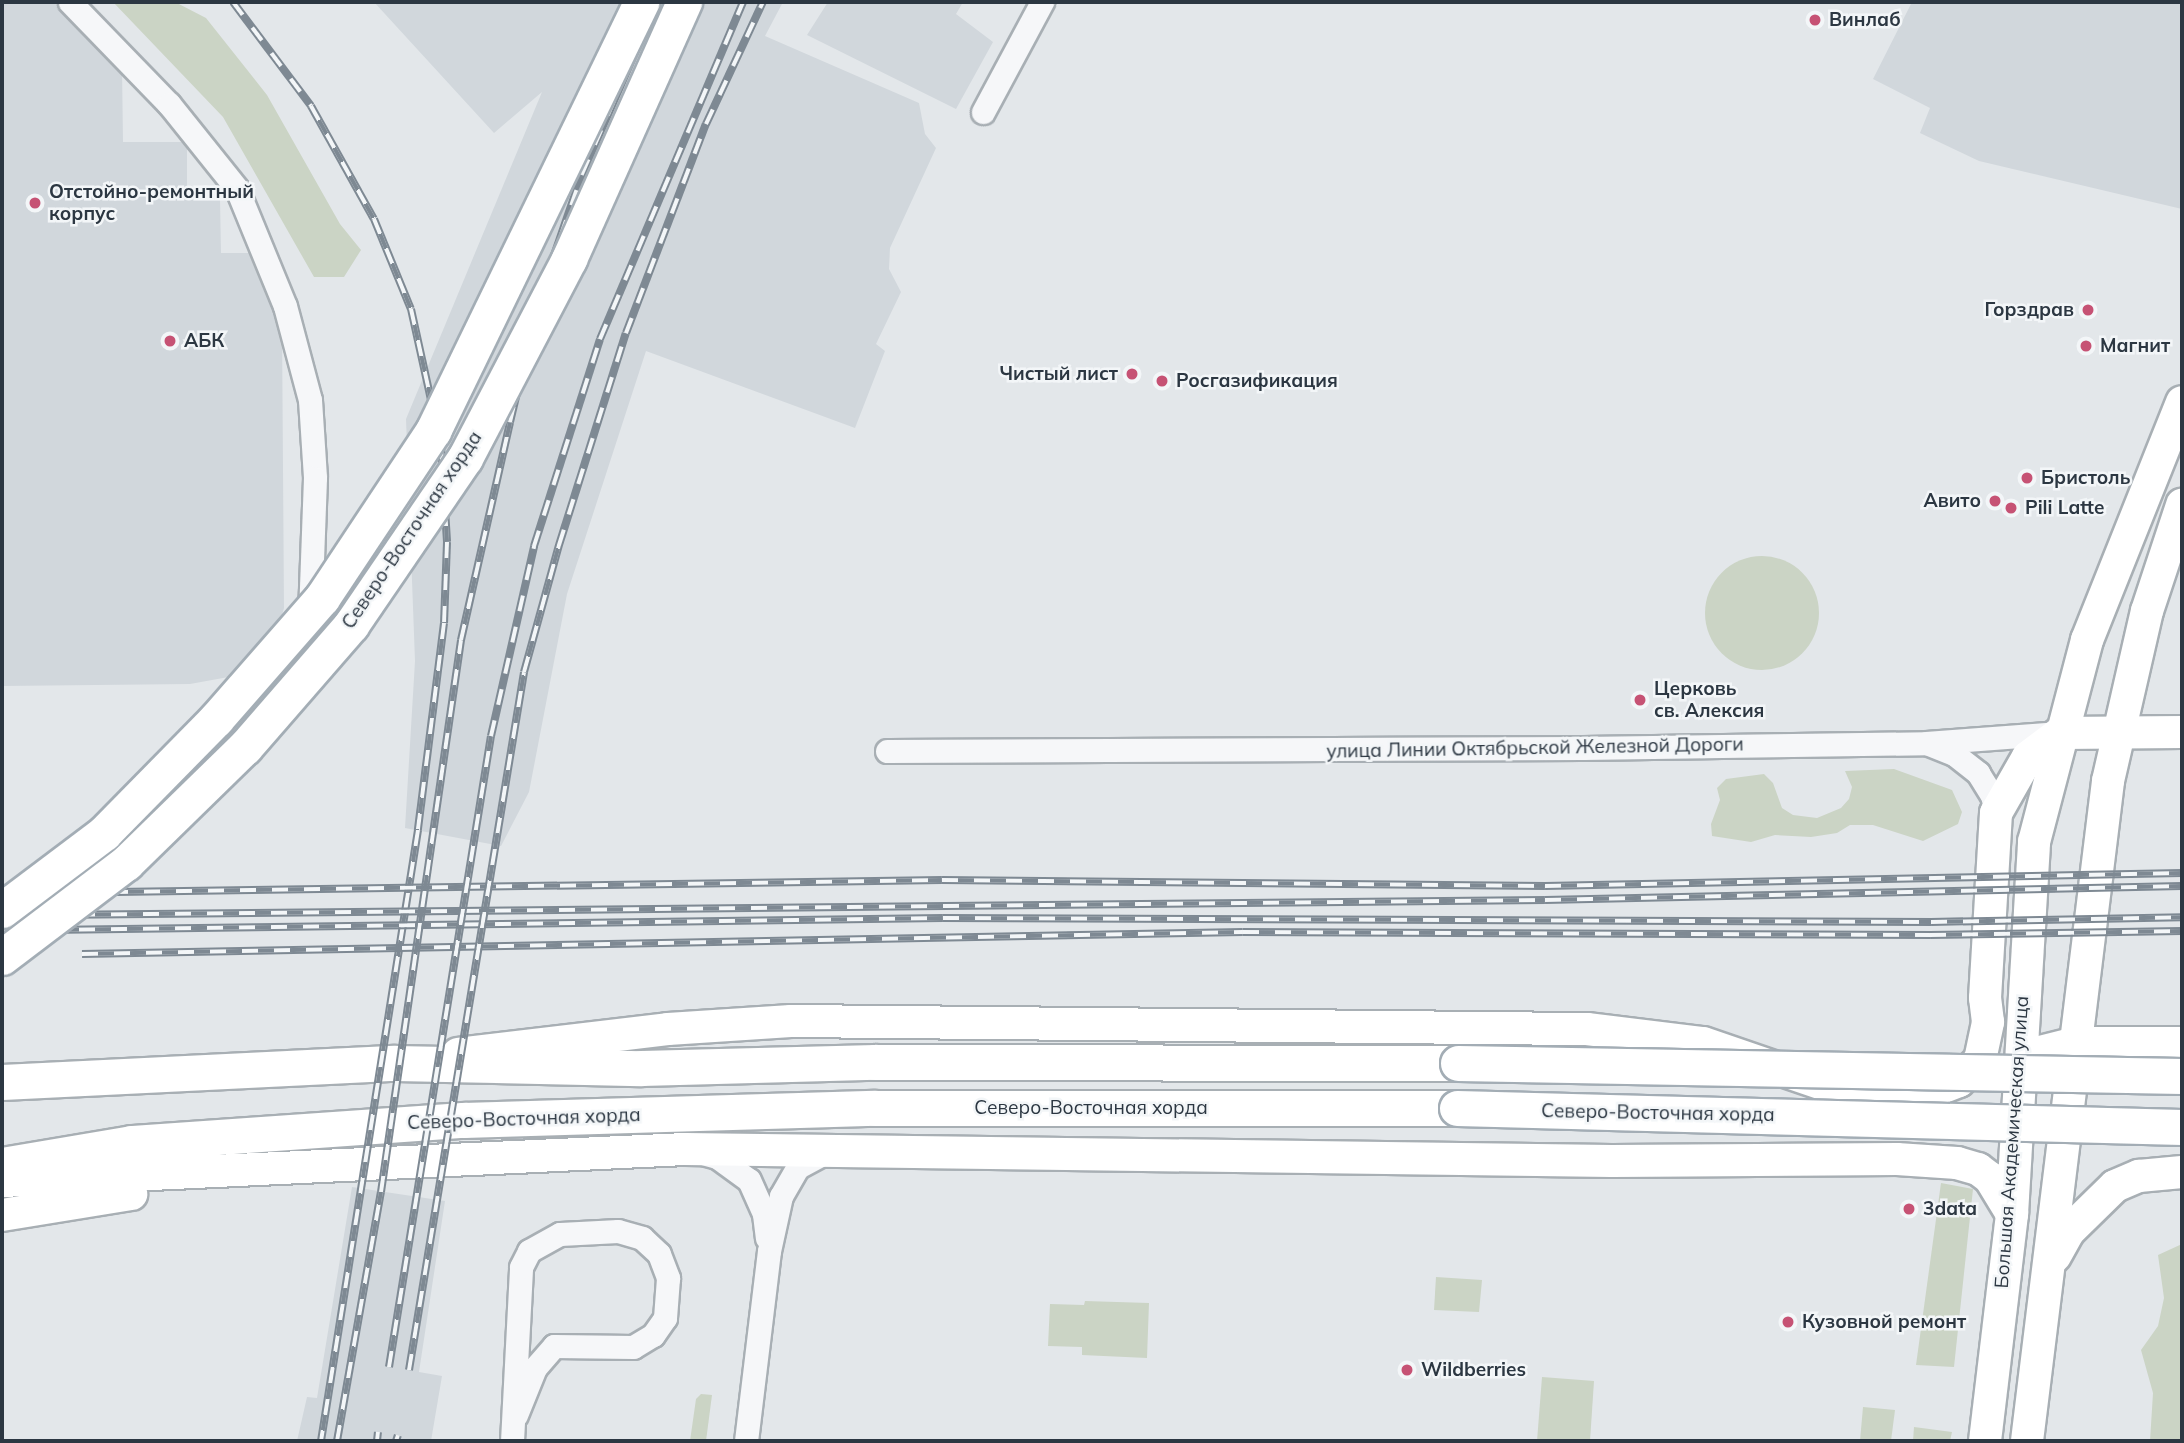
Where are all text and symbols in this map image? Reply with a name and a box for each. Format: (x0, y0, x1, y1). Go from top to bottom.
place label: Винлаб (1829, 9, 1901, 31)
marker: Винлаб (1807, 12, 1823, 28)
place label: Отстойно-ремонтный корпус (49, 181, 254, 225)
marker: Отстойно-ремонтный корпус (27, 195, 43, 211)
place label: Горздрав (1984, 299, 2074, 321)
marker: Горздрав (2080, 302, 2096, 318)
place label: АБК (184, 330, 224, 352)
marker: АБК (162, 333, 178, 349)
place label: Магнит (2100, 335, 2170, 357)
marker: Магнит (2078, 338, 2094, 354)
place label: Чистый лист (1000, 363, 1118, 385)
marker: Чистый лист (1124, 366, 1140, 382)
place label: Росгазификация (1176, 370, 1338, 392)
marker: Росгазификация (1154, 373, 1170, 389)
street label: Северо-Восточная хорда (337, 427, 487, 633)
place label: Бристоль (2041, 467, 2130, 489)
marker: Бристоль (2019, 470, 2035, 486)
place label: Авито (1923, 490, 1981, 512)
marker: Авито (1987, 493, 2003, 509)
place label: Pili Latte (2025, 497, 2104, 519)
marker: Pili Latte (2003, 500, 2019, 516)
place label: Церковь св. Алексия (1654, 678, 1764, 722)
marker: Церковь св. Алексия (1632, 692, 1648, 708)
street label: улица Линии Октябрьской Железной Дороги (1326, 733, 1744, 763)
street label: Большая Академическая улица (1990, 995, 2034, 1289)
street label: Северо-Восточная хорда (974, 1097, 1208, 1119)
street label: Северо-Восточная хорда (1541, 1100, 1775, 1126)
street label: Северо-Восточная хорда (407, 1104, 641, 1134)
place label: 3data (1923, 1198, 1977, 1220)
marker: 3data (1901, 1201, 1917, 1217)
place label: Кузовной ремонт (1802, 1311, 1966, 1333)
marker: Кузовной ремонт (1780, 1314, 1796, 1330)
place label: Wildberries (1421, 1359, 1526, 1381)
marker: Wildberries (1399, 1362, 1415, 1378)

